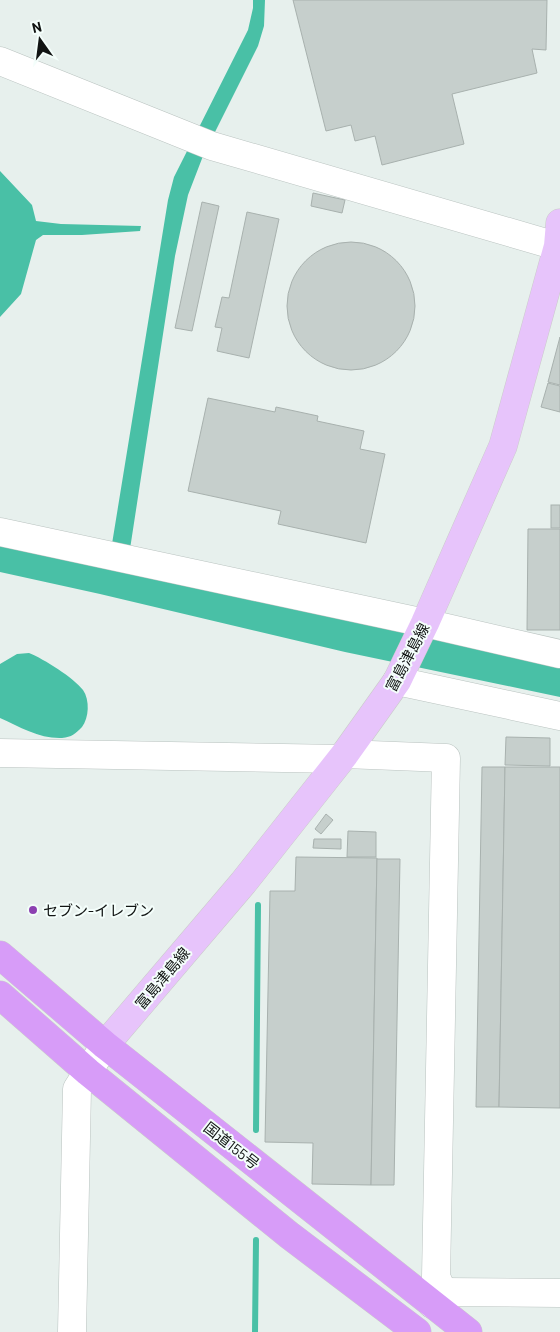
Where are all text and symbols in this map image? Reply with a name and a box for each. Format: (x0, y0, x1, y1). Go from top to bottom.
north arrow (15, 15, 65, 65)
text: N (30, 18, 43, 36)
street label: 富島津島線 (381, 620, 433, 694)
place label: セブン-イレブン (43, 901, 154, 919)
marker: セブン-イレブン (27, 904, 39, 916)
street label: 富島津島線 (131, 943, 193, 1013)
street label: 国道155号 (201, 1118, 263, 1172)

